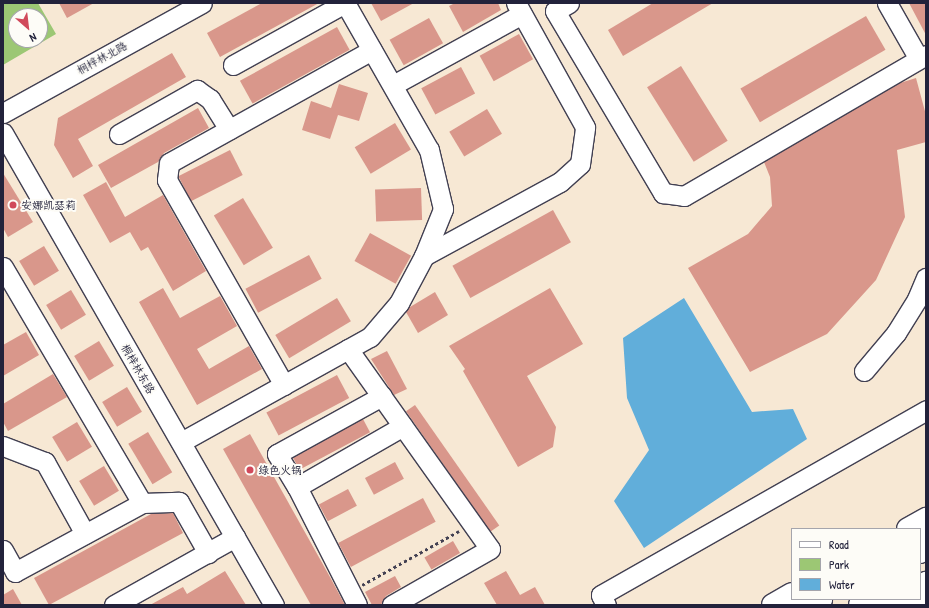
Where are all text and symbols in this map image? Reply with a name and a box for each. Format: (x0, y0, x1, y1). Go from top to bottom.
north arrow (8, 8, 48, 48)
text: N (27, 30, 39, 45)
street label: 桐梓林北路 (75, 39, 129, 77)
place label: 安娜凯瑟莉 (21, 198, 76, 212)
marker: 安娜凯瑟莉 (8, 200, 18, 210)
street label: 桐梓林东路 (119, 342, 157, 396)
place label: 绿色火锅 (258, 463, 302, 477)
marker: 绿色火锅 (245, 465, 255, 475)
legend (791, 528, 921, 600)
text: Road (829, 536, 849, 553)
text: Park (829, 556, 849, 573)
text: Water (829, 576, 855, 593)

